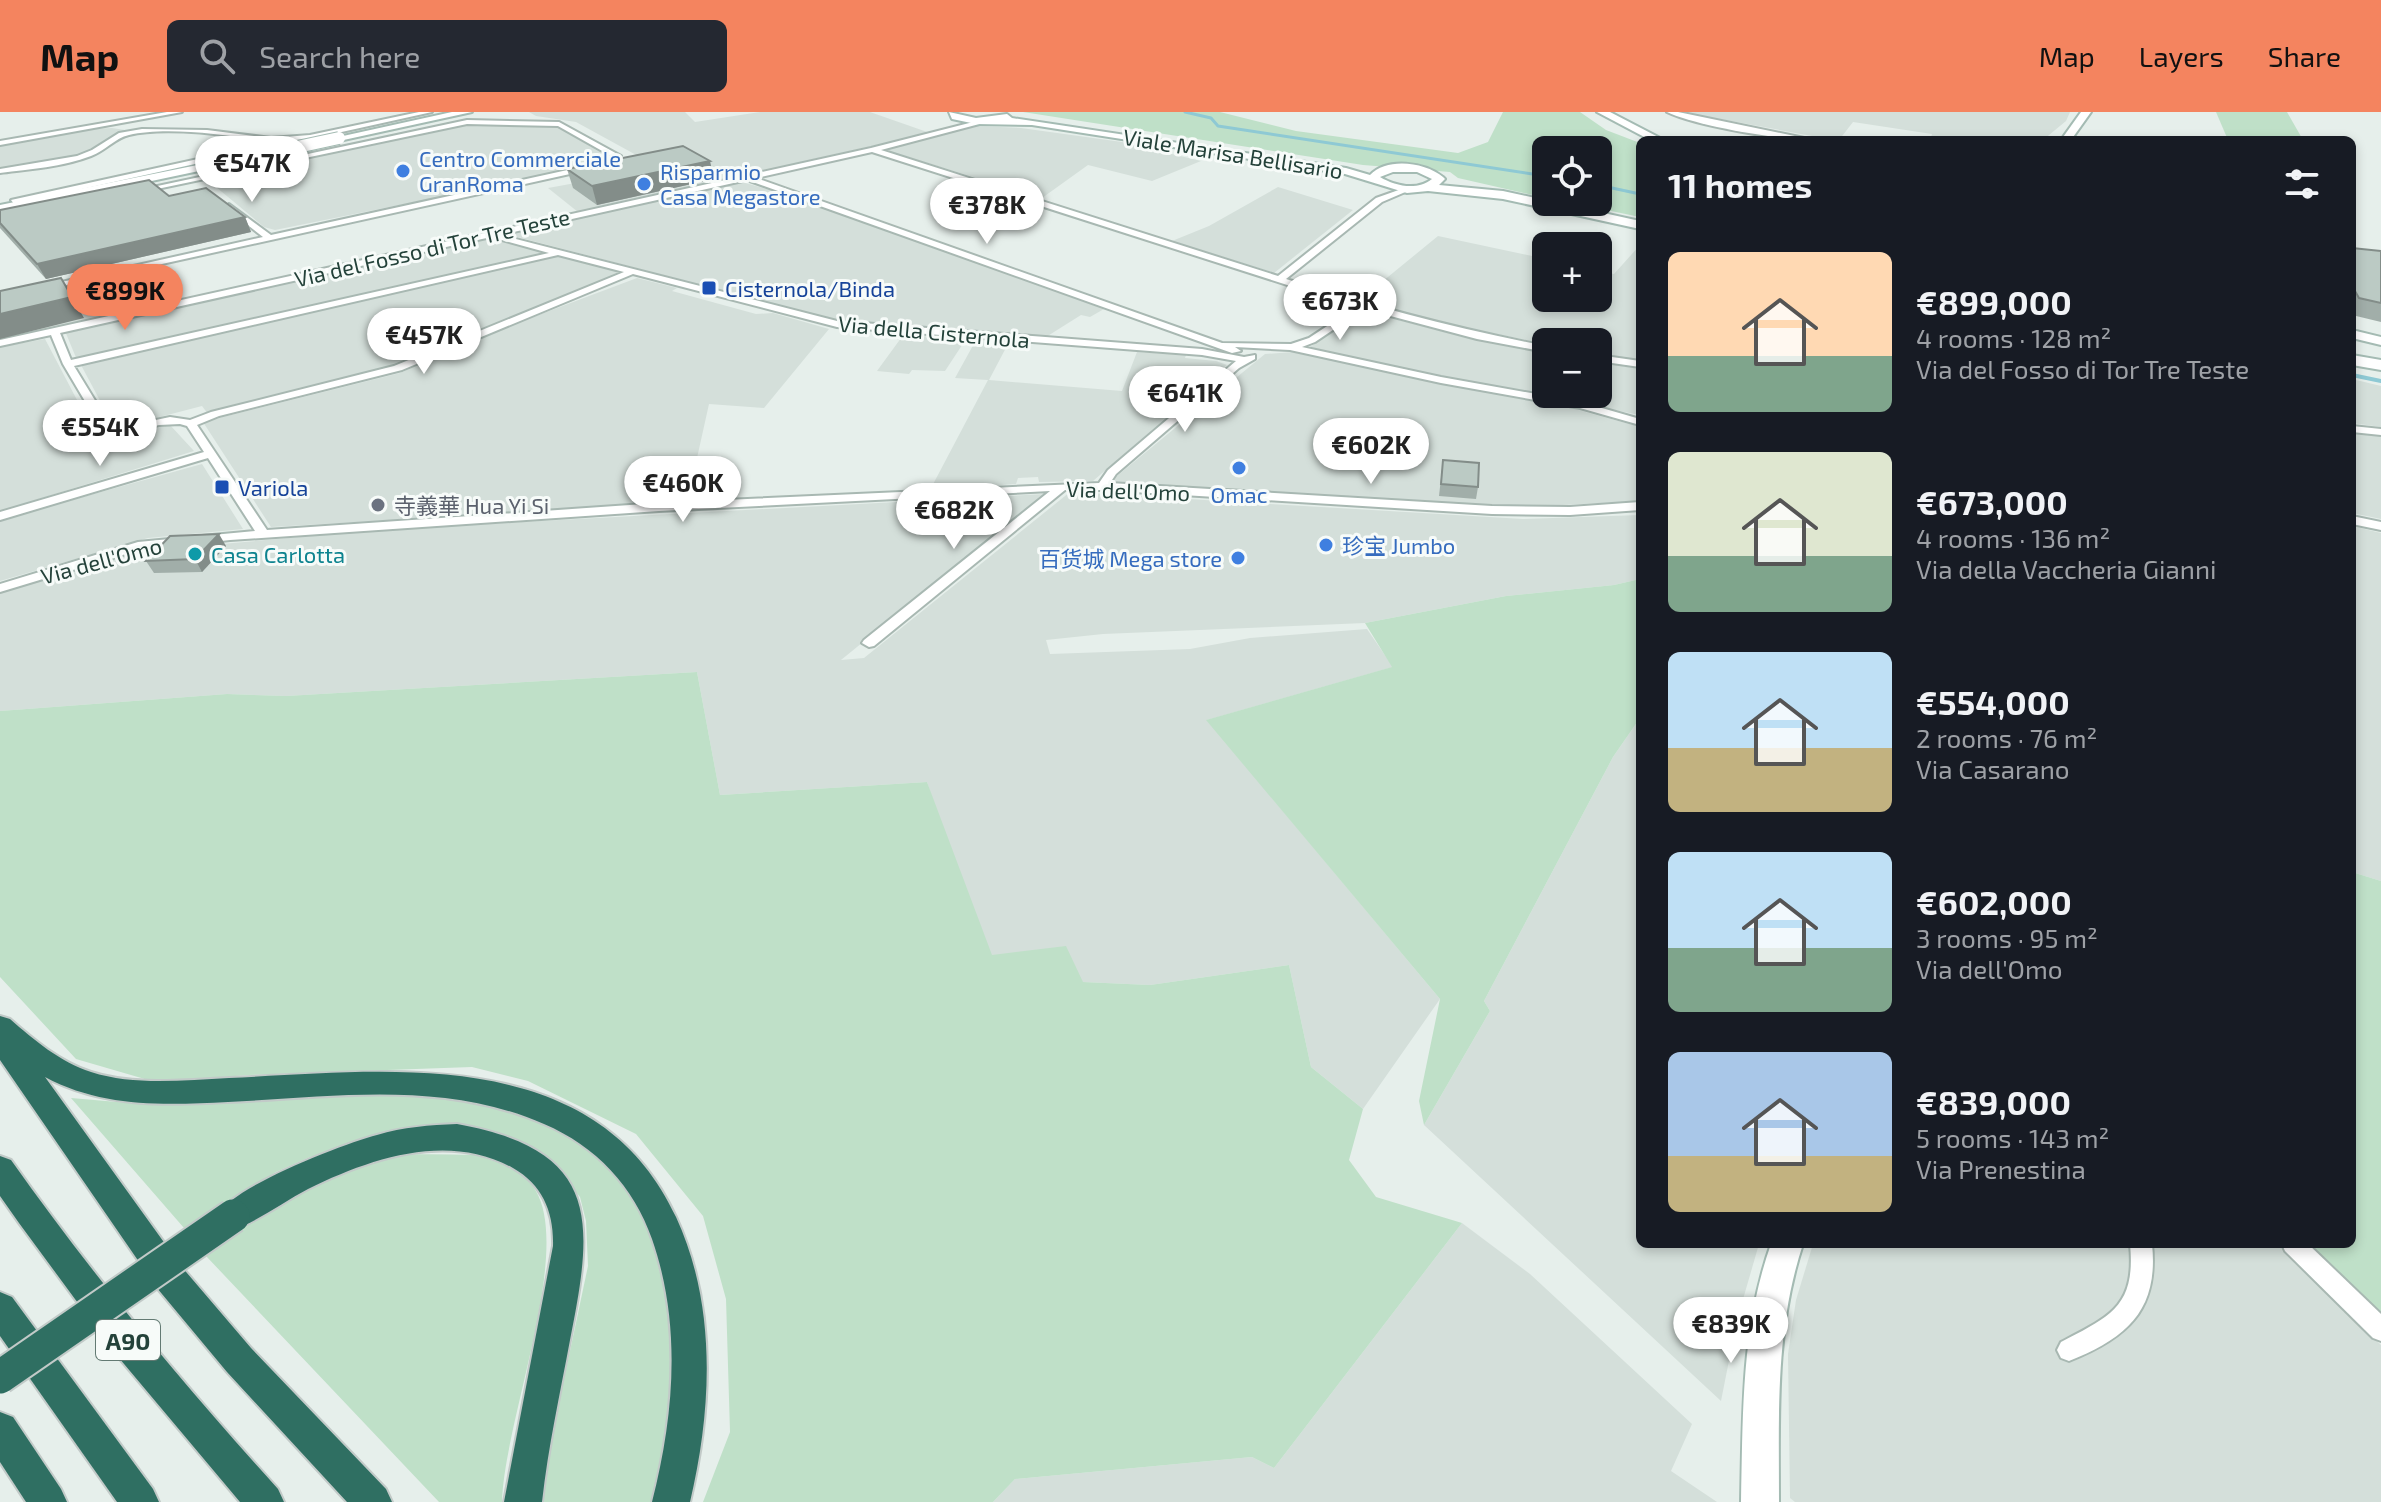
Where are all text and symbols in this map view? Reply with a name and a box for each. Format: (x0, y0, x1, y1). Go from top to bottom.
search box (167, 20, 727, 92)
text: Map (40, 33, 119, 79)
icon: search (195, 34, 239, 78)
text: Search here (259, 38, 420, 74)
text: Map (2039, 39, 2095, 73)
text: Layers (2139, 39, 2224, 73)
text: Share (2268, 39, 2341, 73)
street label: Viale Marisa Bellisario (1121, 123, 1345, 183)
pin: €547K (196, 136, 308, 204)
map controls (1532, 136, 1612, 408)
button: locate (1532, 136, 1612, 216)
place label: Centro Commerciale GranRoma (419, 145, 621, 196)
text: €547K (213, 146, 291, 177)
place label: Risparmio Casa Megastore (660, 158, 821, 209)
marker: Centro Commerciale GranRoma (394, 162, 412, 180)
icon: filters (2280, 162, 2324, 206)
text: 11 homes (1668, 164, 1812, 205)
marker: Risparmio Casa Megastore (635, 175, 653, 193)
pin: €378K (931, 178, 1043, 246)
text: €378K (948, 188, 1026, 219)
street label: Via del Fosso di Tor Tre Teste (292, 203, 572, 291)
button: + (1532, 232, 1612, 312)
pin: €899K (69, 264, 181, 332)
text: €899K (85, 274, 165, 305)
pin: €673K (1284, 274, 1396, 342)
place label: Cisternola/Binda (725, 275, 895, 301)
marker: Cisternola/Binda (700, 279, 718, 297)
text: €899,000 (1916, 281, 2072, 322)
text: €673K (1302, 284, 1379, 315)
icon: home (1732, 284, 1828, 380)
pin: €457K (368, 308, 480, 376)
street label: Via della Cisternola (837, 310, 1031, 352)
text: €457K (385, 318, 463, 349)
text: 4 rooms · 128 m² (1916, 322, 2111, 353)
button: − (1532, 328, 1612, 408)
text: Via del Fosso di Tor Tre Teste (1916, 353, 2249, 384)
pin: €641K (1129, 366, 1241, 434)
text: €641K (1147, 376, 1223, 407)
pin: €554K (44, 400, 156, 468)
text: €554K (61, 410, 139, 441)
pin: €602K (1315, 418, 1427, 486)
text: €602K (1331, 428, 1411, 459)
pin: €460K (627, 456, 739, 524)
marker: Omac (1230, 459, 1248, 477)
text: €460K (642, 466, 724, 497)
place label: Variola (238, 474, 308, 500)
street label: Via dell'Omo (1066, 475, 1190, 505)
marker: Variola (213, 478, 231, 496)
place label: Omac (1211, 481, 1267, 507)
text: €673,000 (1916, 481, 2068, 522)
pin: €682K (898, 483, 1010, 551)
icon: home (1732, 484, 1828, 580)
place label: 寺義華 Hua Yi Si (394, 492, 549, 518)
text: €682K (914, 493, 994, 524)
marker: 寺義華 Hua Yi Si (369, 496, 387, 514)
text: 4 rooms · 136 m² (1916, 522, 2110, 553)
street label: Via dell'Omo (38, 531, 164, 589)
place label: 珍宝 Jumbo (1342, 532, 1455, 558)
marker: 珍宝 Jumbo (1317, 536, 1335, 554)
place label: Casa Carlotta (211, 541, 345, 567)
marker: Casa Carlotta (186, 545, 204, 563)
place label: 百货城 Mega store (1038, 545, 1222, 571)
marker: 百货城 Mega store (1229, 549, 1247, 567)
text: Via della Vaccheria Gianni (1916, 553, 2216, 584)
text: €554,000 (1916, 681, 2070, 722)
icon: home (1732, 684, 1828, 780)
text: 2 rooms · 76 m² (1916, 722, 2097, 753)
text: Via Casarano (1916, 753, 2070, 784)
text: €602,000 (1916, 881, 2072, 922)
icon: home (1732, 884, 1828, 980)
text: 3 rooms · 95 m² (1916, 922, 2098, 953)
text: Via dell'Omo (1916, 953, 2062, 984)
text: €839,000 (1916, 1081, 2071, 1122)
icon: home (1732, 1084, 1828, 1180)
text: 5 rooms · 143 m² (1916, 1122, 2109, 1153)
text: Via Prenestina (1916, 1153, 2086, 1184)
pin: €839K (1675, 1297, 1787, 1365)
text: €839K (1691, 1307, 1771, 1338)
road number: A90 (96, 1320, 160, 1360)

